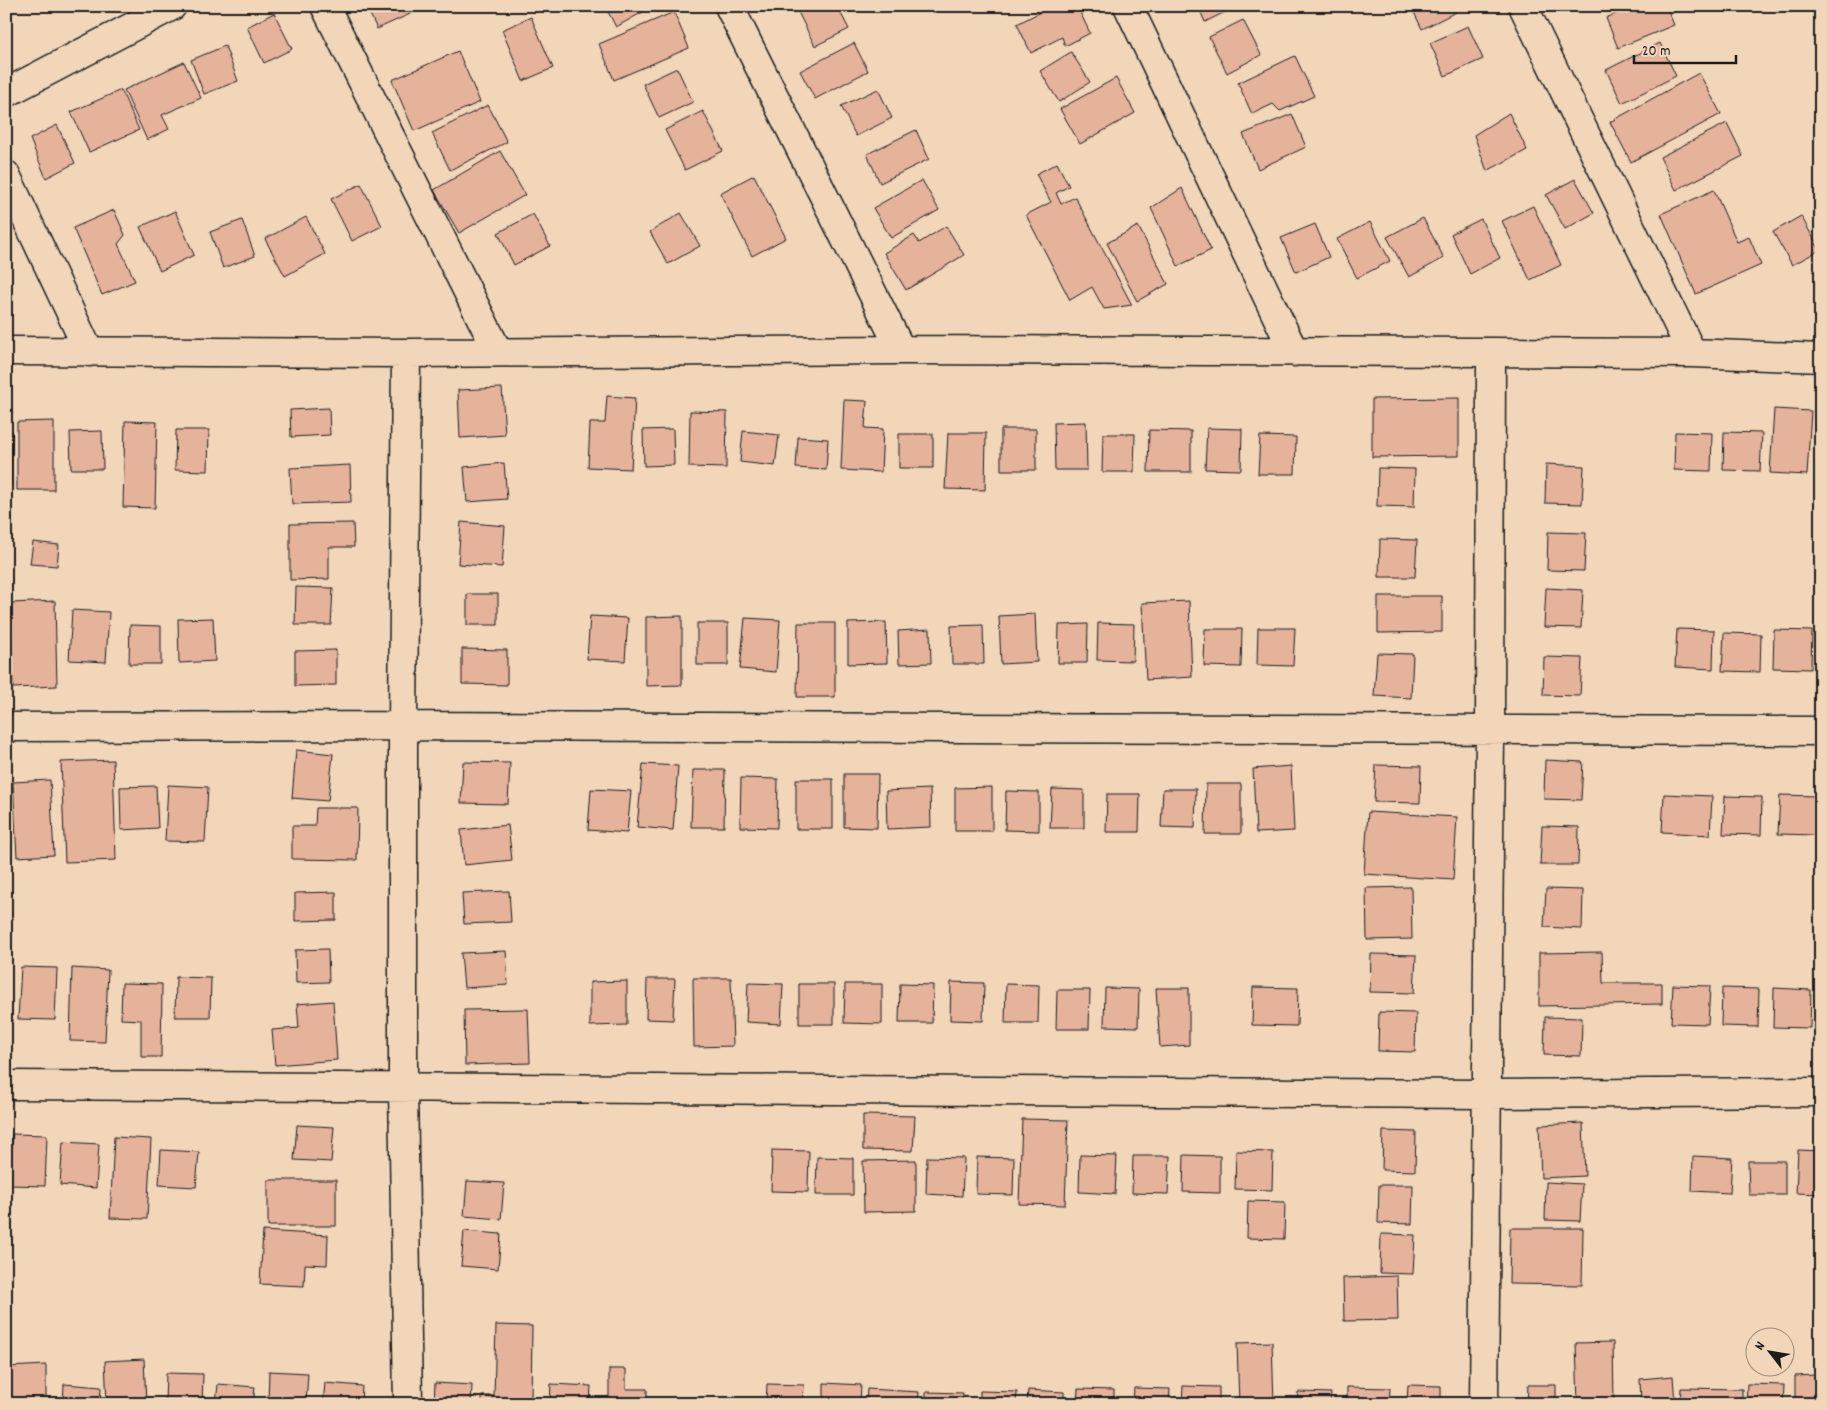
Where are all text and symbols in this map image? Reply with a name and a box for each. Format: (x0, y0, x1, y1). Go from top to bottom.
scale bar (1634, 32, 1737, 64)
text: 20 m (1642, 41, 1670, 63)
north arrow (1744, 1328, 1794, 1378)
text: N (1750, 1338, 1771, 1354)

